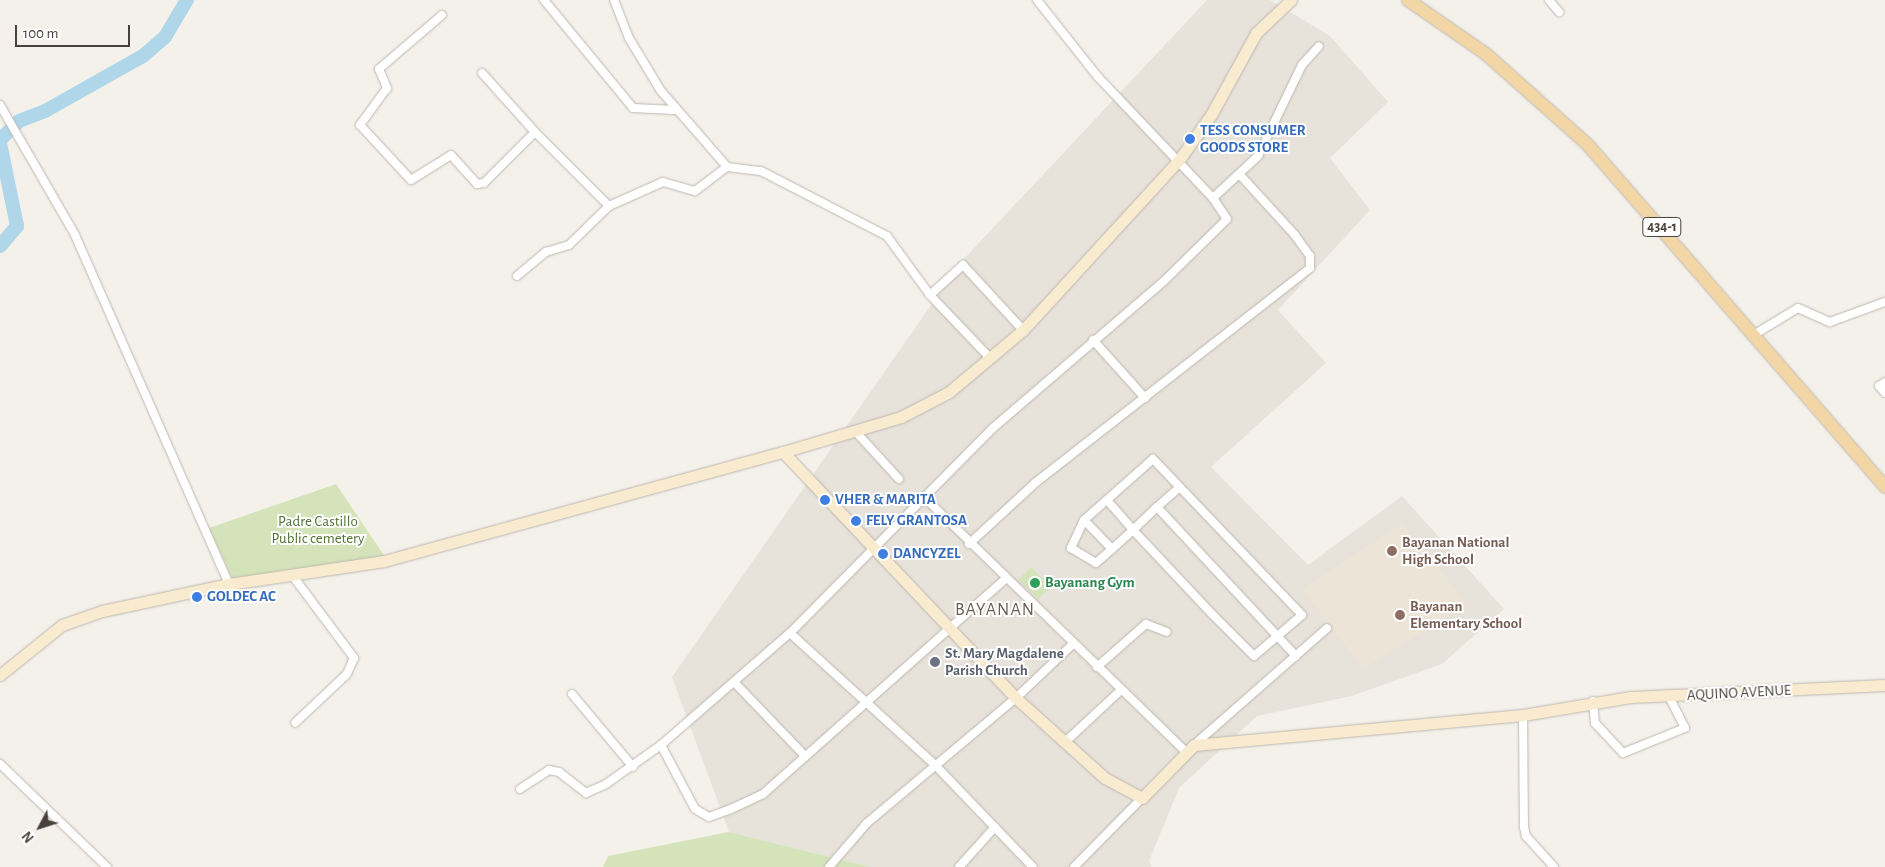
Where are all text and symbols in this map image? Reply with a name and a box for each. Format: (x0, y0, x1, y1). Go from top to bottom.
scale bar (18, 15, 132, 47)
text: 100 m (23, 26, 58, 41)
place label: TESS CONSUMER GOODS STORE (1200, 121, 1306, 156)
marker: TESS CONSUMER GOODS STORE (1184, 133, 1196, 145)
road number: 434-1 (1642, 216, 1682, 238)
place label: VHER & MARITA (835, 491, 936, 509)
marker: VHER & MARITA (819, 494, 831, 506)
park label: Padre Castillo Public cemetery (271, 512, 365, 547)
place label: FELY GRANTOSA (866, 512, 967, 530)
marker: FELY GRANTOSA (850, 515, 862, 527)
place label: Bayanan National High School (1402, 533, 1509, 568)
place label: DANCYZEL (893, 545, 960, 563)
marker: Bayanan National High School (1386, 545, 1398, 557)
marker: DANCYZEL (877, 548, 889, 560)
place label: Bayanang Gym (1045, 574, 1135, 592)
marker: Bayanang Gym (1029, 577, 1041, 589)
place label: GOLDEC AC (207, 588, 276, 606)
marker: GOLDEC AC (191, 591, 203, 603)
place label: Bayanan Elementary School (1410, 597, 1522, 632)
district label: BAYANAN (954, 599, 1036, 621)
marker: Bayanan Elementary School (1394, 609, 1406, 621)
place label: St. Mary Magdalene Parish Church (945, 644, 1064, 679)
marker: St. Mary Magdalene Parish Church (929, 656, 941, 668)
street label: AQUINO AVENUE (1686, 681, 1792, 705)
north arrow (15, 802, 65, 852)
text: N (20, 828, 37, 845)

